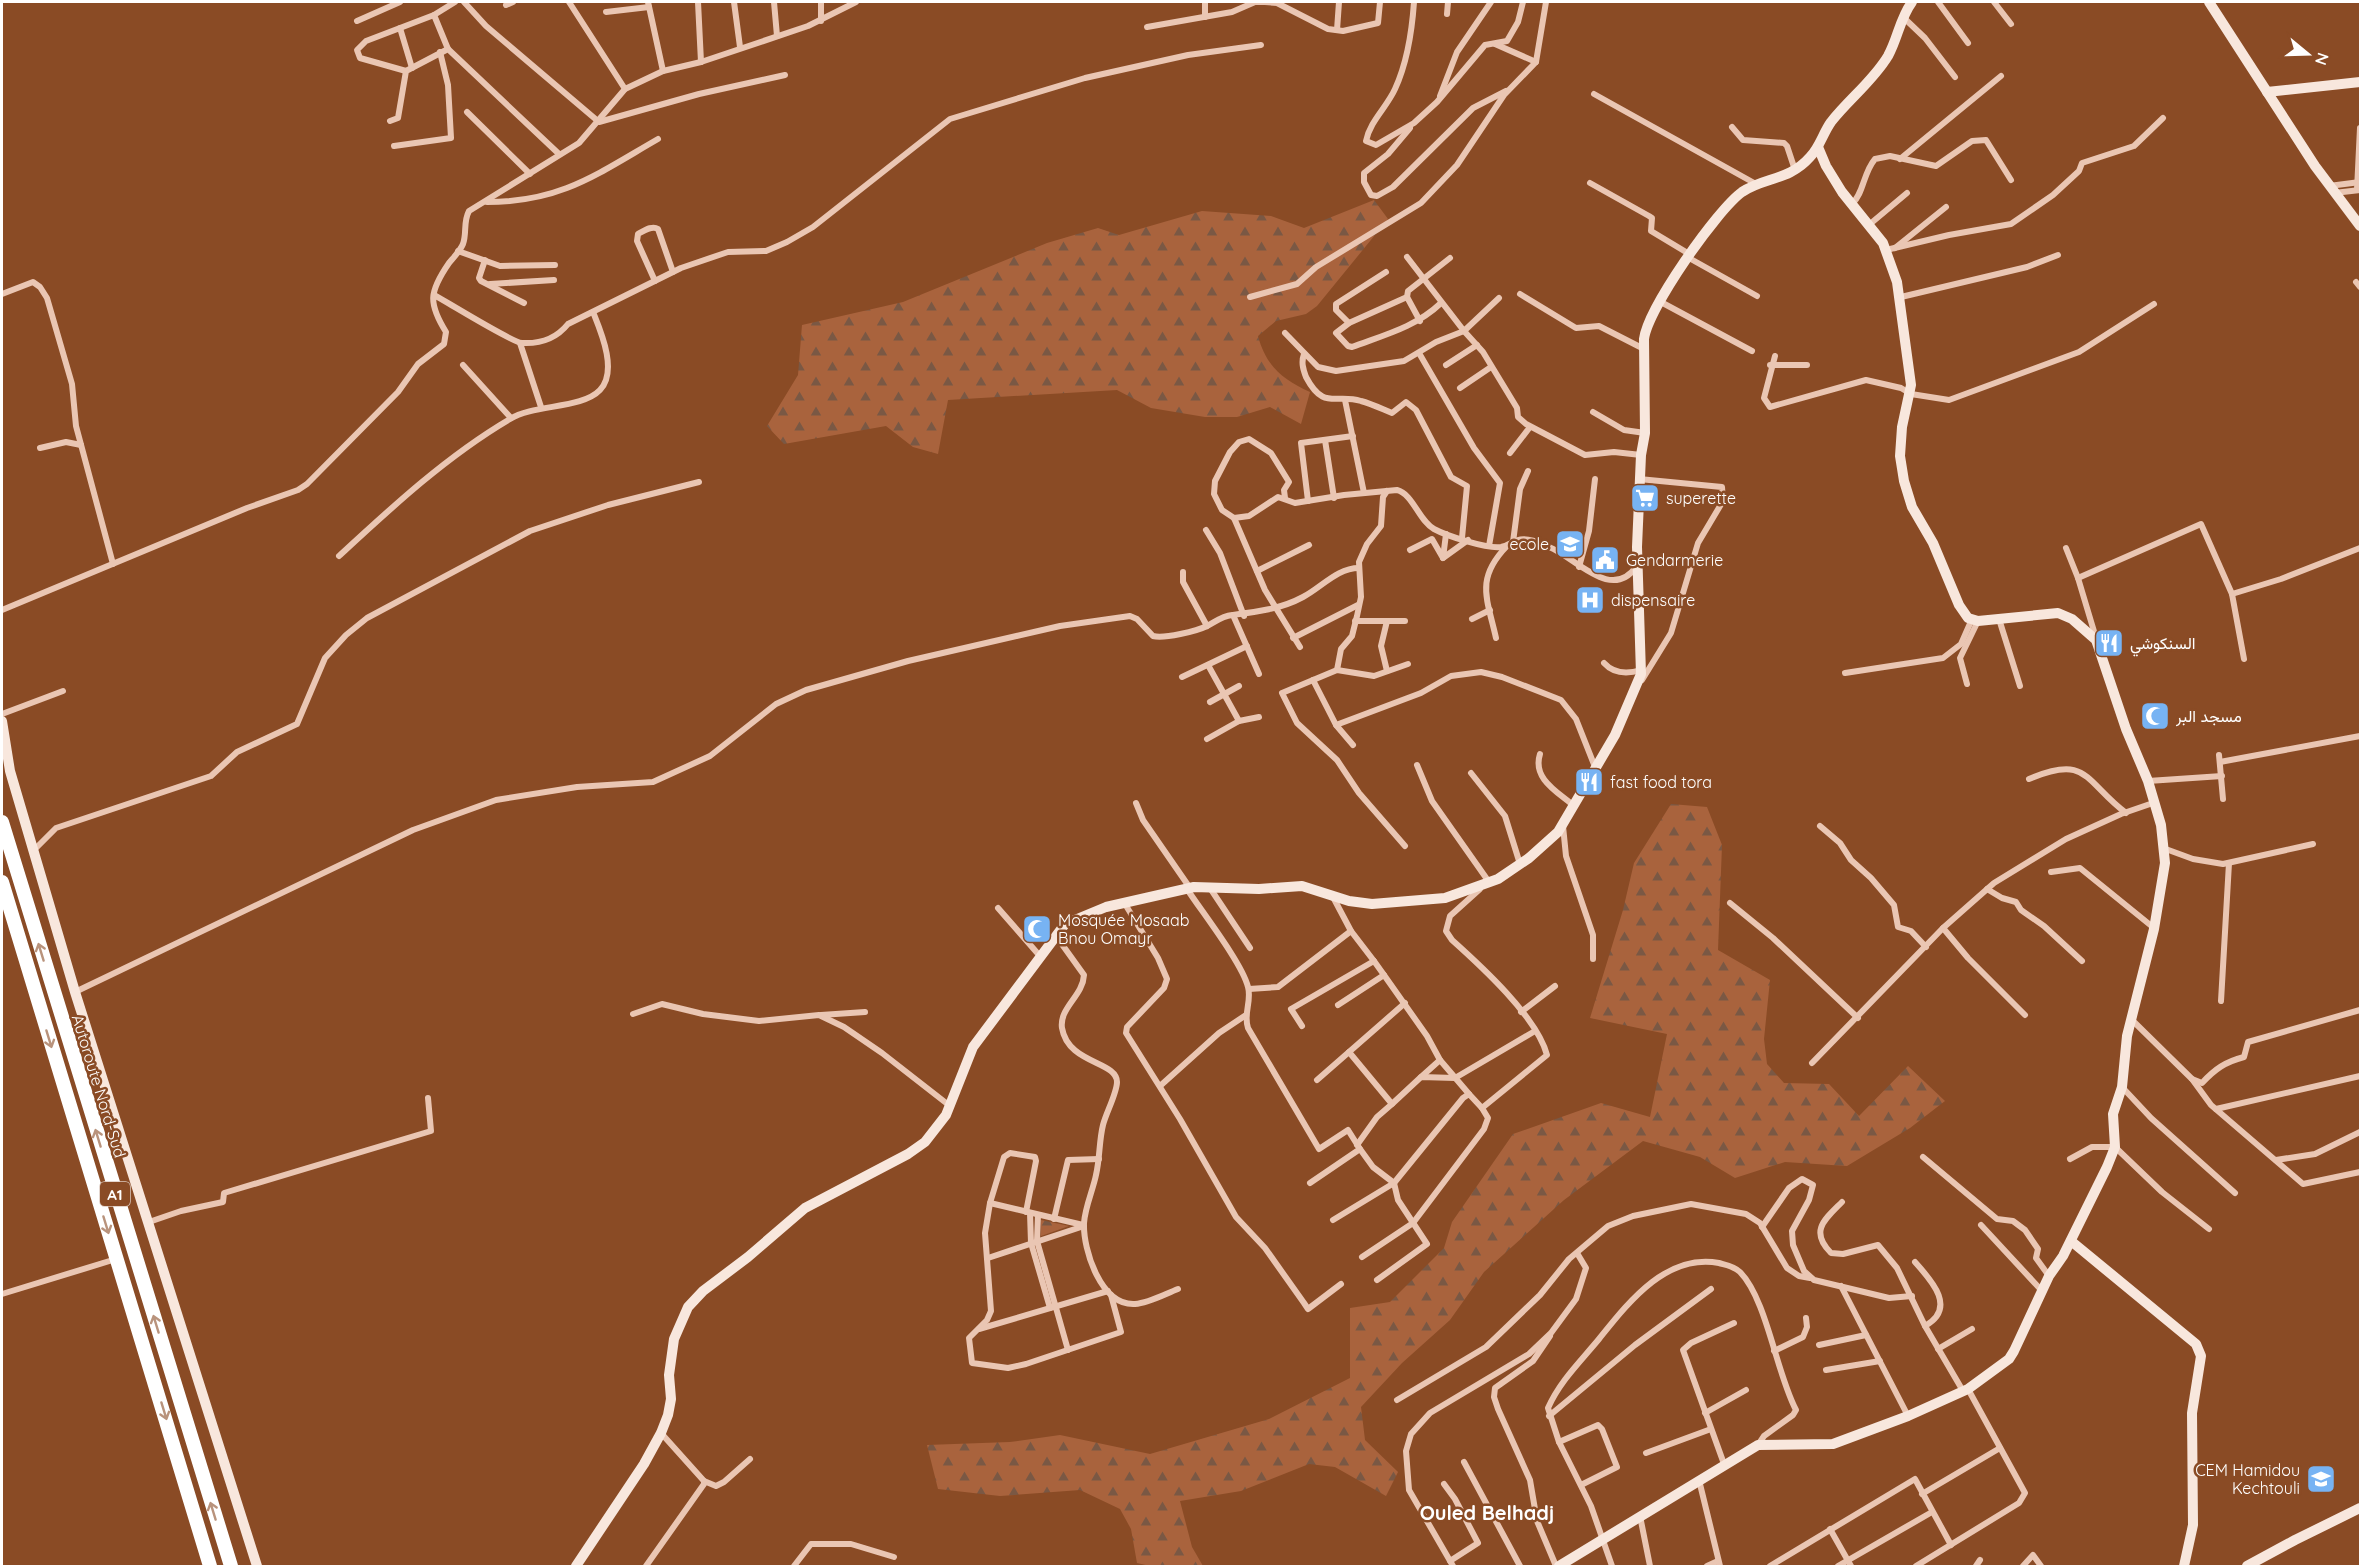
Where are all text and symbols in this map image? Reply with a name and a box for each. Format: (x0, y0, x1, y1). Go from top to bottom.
north arrow (2278, 24, 2338, 84)
text: N (2311, 50, 2334, 68)
supermarket icon: superette (1629, 482, 1661, 514)
place label: superette (1666, 488, 1736, 508)
school or university icon: ecole (1554, 528, 1586, 560)
place label: ecole (1509, 534, 1549, 554)
public building icon: Gendarmerie (1589, 544, 1621, 576)
place label: Gendarmerie (1626, 550, 1723, 570)
hospital icon: dispensaire (1574, 584, 1606, 616)
place label: dispensaire (1611, 590, 1695, 610)
restaurant icon: السنكوشي (2093, 627, 2125, 659)
place label: السنكوشي (2130, 633, 2196, 657)
mosque icon: مسجد البر (2139, 700, 2171, 732)
place label: مسجد البر (2175, 706, 2242, 727)
restaurant icon: fast food tora (1573, 766, 1605, 798)
place label: fast food tora (1610, 772, 1712, 792)
place label: Mosquée Mosaab Bnou Omayr (1058, 910, 1189, 948)
mosque icon: Mosquée Mosaab Bnou Omayr (1021, 913, 1053, 945)
one-way arrow (35, 943, 46, 962)
street label: Autoroute Nord-Sud (68, 1012, 130, 1160)
one-way arrow (44, 1029, 55, 1048)
one-way arrow (92, 1129, 103, 1148)
road number: A1 (100, 1182, 130, 1206)
one-way arrow (101, 1215, 112, 1234)
one-way arrow (149, 1315, 160, 1334)
one-way arrow (159, 1401, 170, 1420)
place label: CEM Hamidou Kechtouli (2195, 1460, 2300, 1498)
school or university icon: CEM Hamidou Kechtouli (2305, 1463, 2337, 1495)
district label: Ouled Belhadj (1420, 1500, 1554, 1525)
one-way arrow (207, 1502, 218, 1521)

